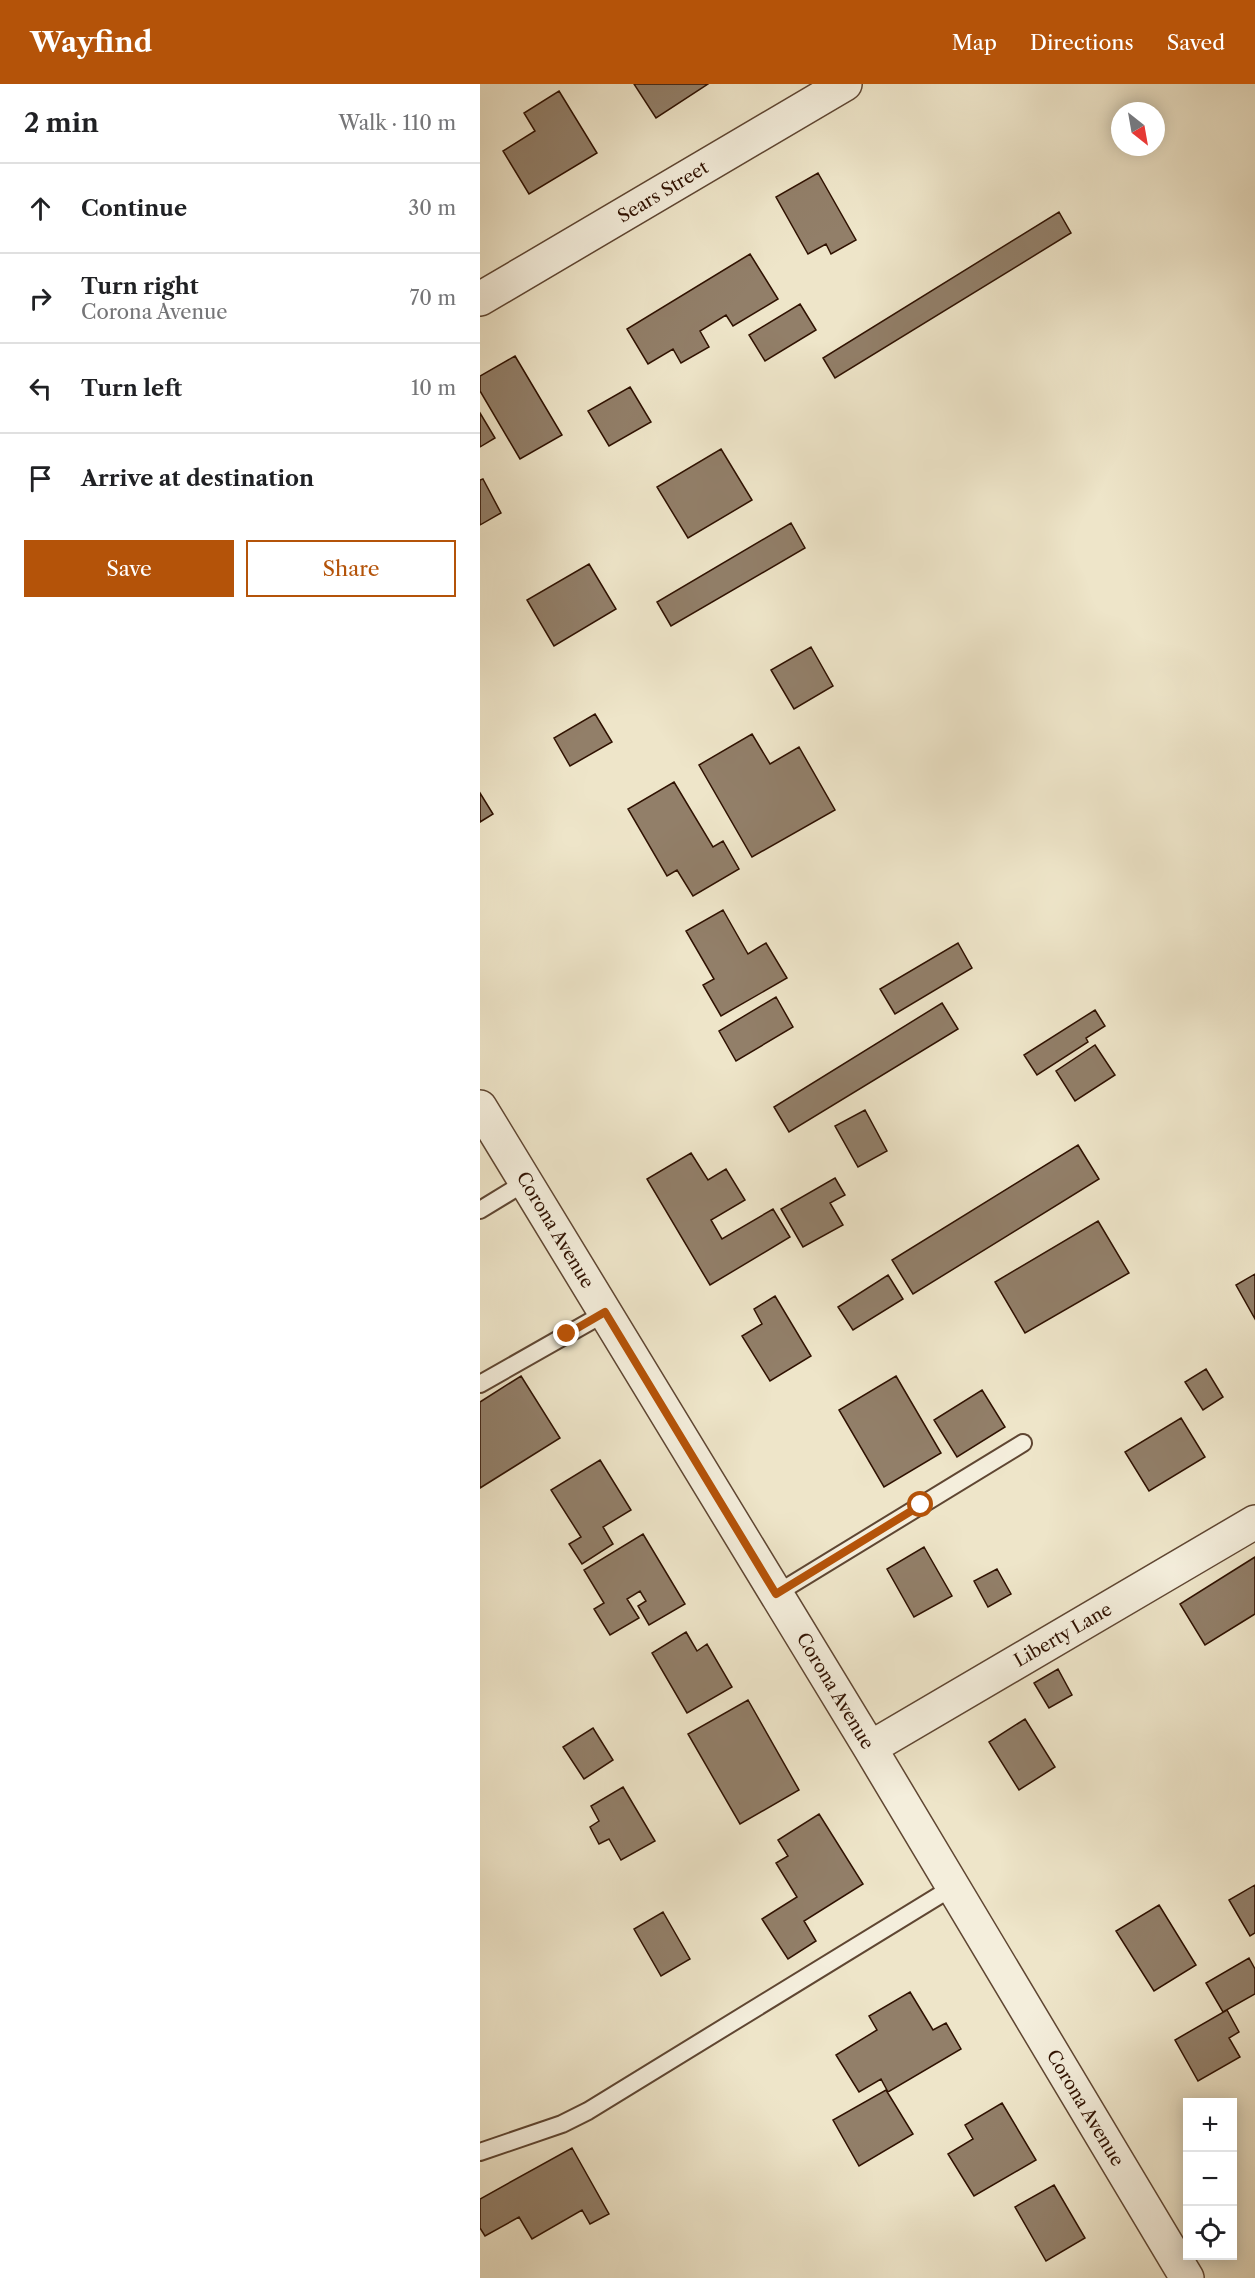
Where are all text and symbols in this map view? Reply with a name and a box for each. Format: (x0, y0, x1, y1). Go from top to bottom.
text: Wayfind (30, 25, 152, 59)
text: Map (952, 30, 997, 55)
text: Directions (1030, 30, 1134, 55)
text: Saved (1167, 30, 1225, 55)
north arrow (1111, 102, 1165, 156)
text: 2 min (24, 107, 99, 139)
text: Walk · 110 m (339, 111, 456, 135)
street label: Sears Street (614, 156, 713, 228)
icon: ahead (24, 192, 57, 225)
text: Continue (81, 195, 187, 222)
text: 30 m (408, 196, 456, 220)
text: Turn right (81, 273, 199, 300)
icon: right (24, 282, 57, 315)
text: 70 m (410, 286, 456, 310)
text: Corona Avenue (81, 300, 228, 324)
icon: left (24, 372, 57, 405)
text: Turn left (81, 375, 182, 402)
text: 10 m (411, 376, 456, 400)
icon: arrive (24, 462, 57, 495)
text: Arrive at destination (81, 465, 314, 492)
button: Save (24, 540, 234, 597)
button: Share (246, 540, 456, 597)
street label: Corona Avenue (512, 1168, 598, 1292)
route end (553, 1320, 579, 1346)
route start (907, 1491, 933, 1517)
street label: Liberty Lane (1010, 1598, 1116, 1672)
street label: Corona Avenue (792, 1629, 878, 1753)
street label: Corona Avenue (1042, 2046, 1128, 2170)
map controls (1183, 2098, 1237, 2260)
button: + (1183, 2098, 1237, 2152)
button: − (1183, 2152, 1237, 2206)
button: locate (1183, 2206, 1237, 2260)

